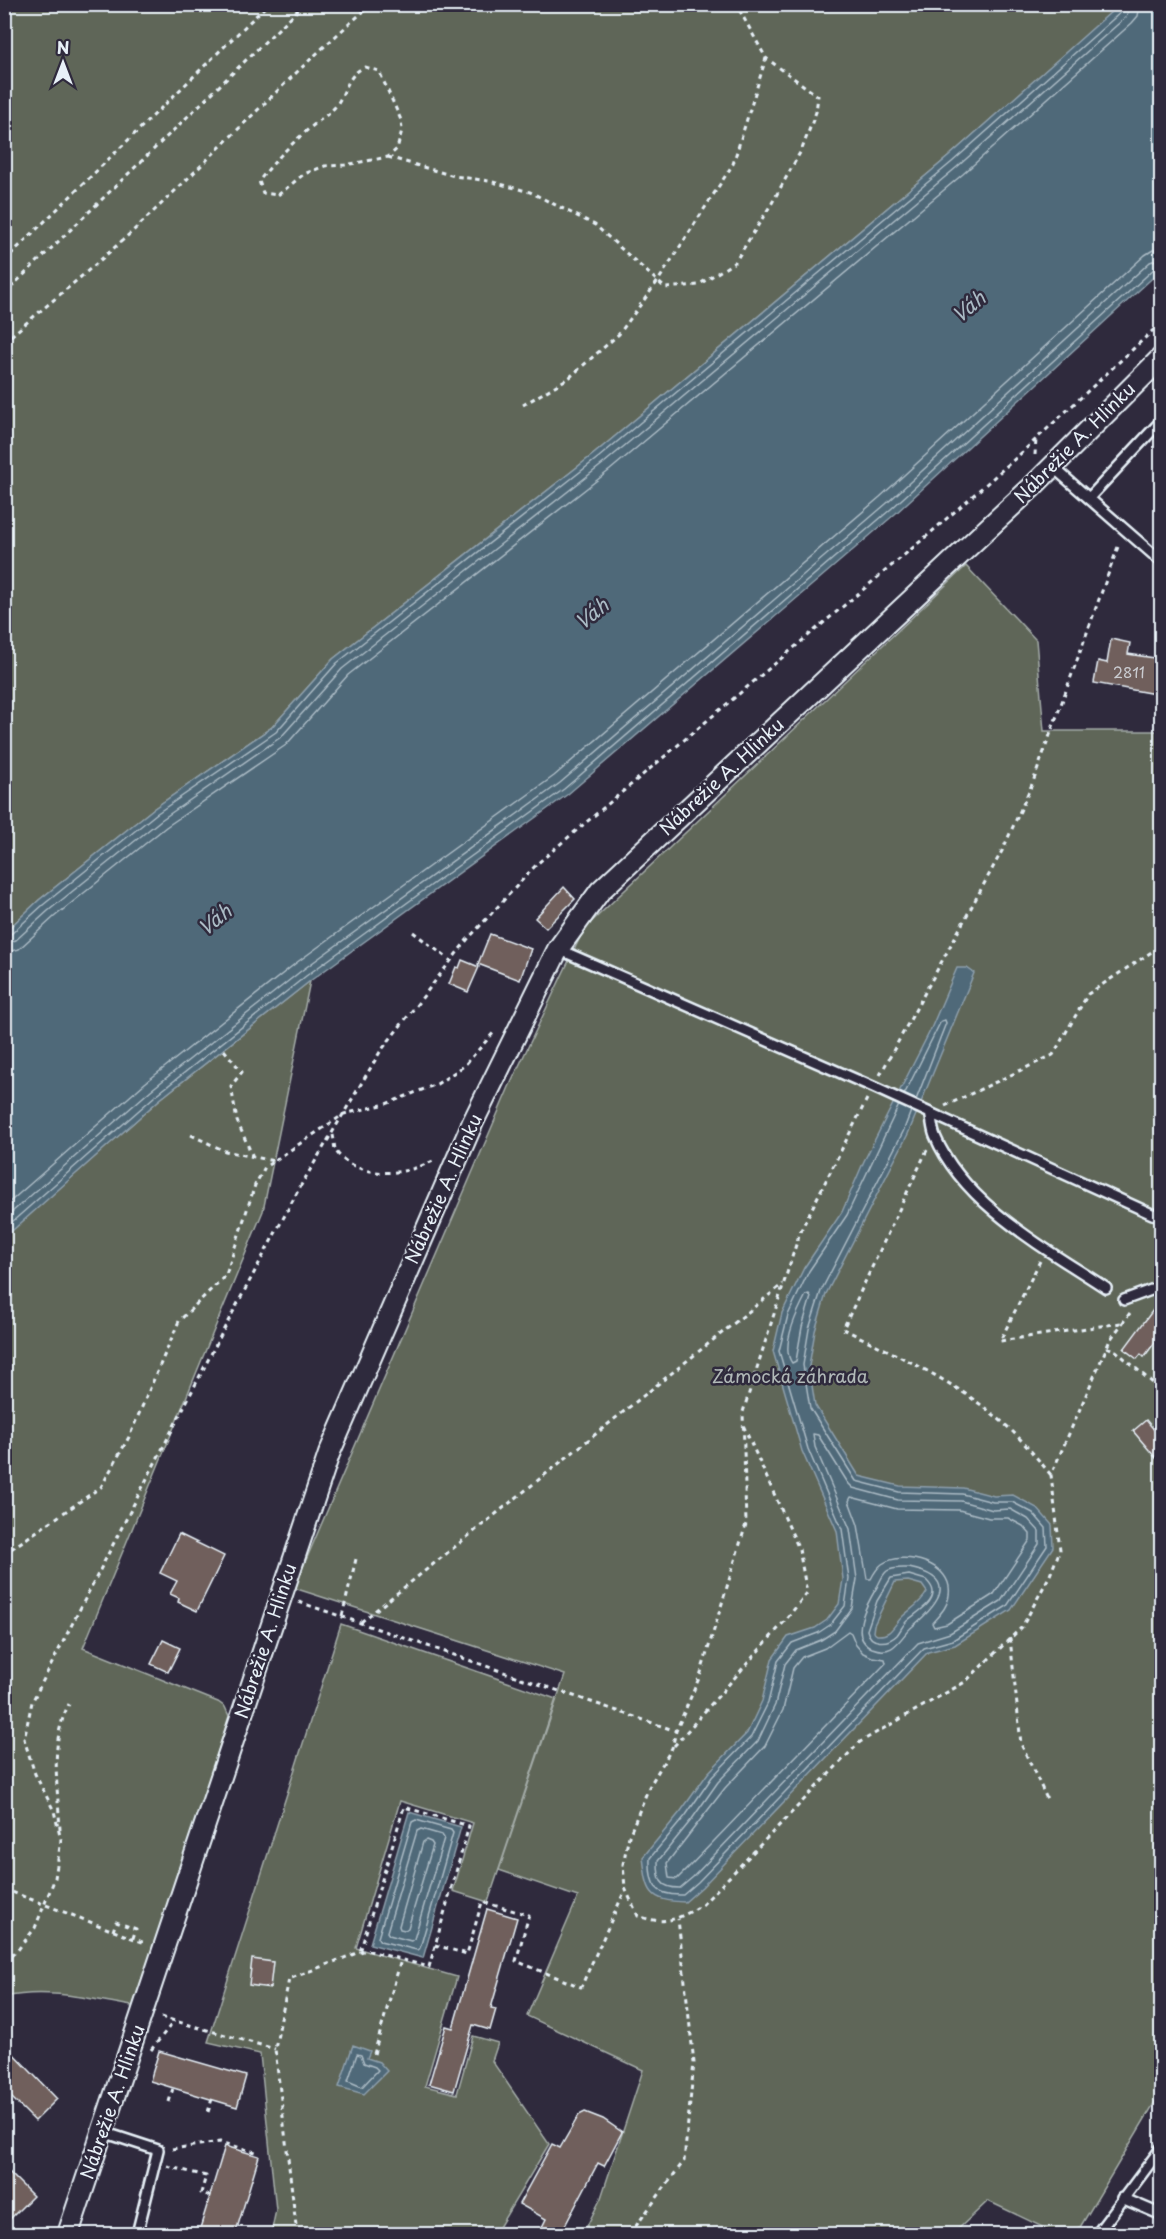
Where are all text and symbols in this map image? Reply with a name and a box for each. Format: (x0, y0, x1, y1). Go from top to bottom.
north arrow (33, 33, 93, 93)
text: N (57, 35, 69, 59)
water label: Váh (945, 283, 992, 329)
street label: Nábrežie A. Hlinku (1007, 375, 1141, 509)
water label: Váh (568, 590, 615, 636)
house number: 2811 (1113, 660, 1145, 683)
street label: Nábrežie A. Hlinku (653, 711, 789, 841)
water label: Váh (191, 896, 238, 942)
street label: Nábrežie A. Hlinku (397, 1109, 488, 1268)
park label: Zámocká záhrada (712, 1362, 869, 1389)
street label: Nábrežie A. Hlinku (227, 1559, 302, 1722)
street label: Nábrežie A. Hlinku (72, 2021, 151, 2182)

